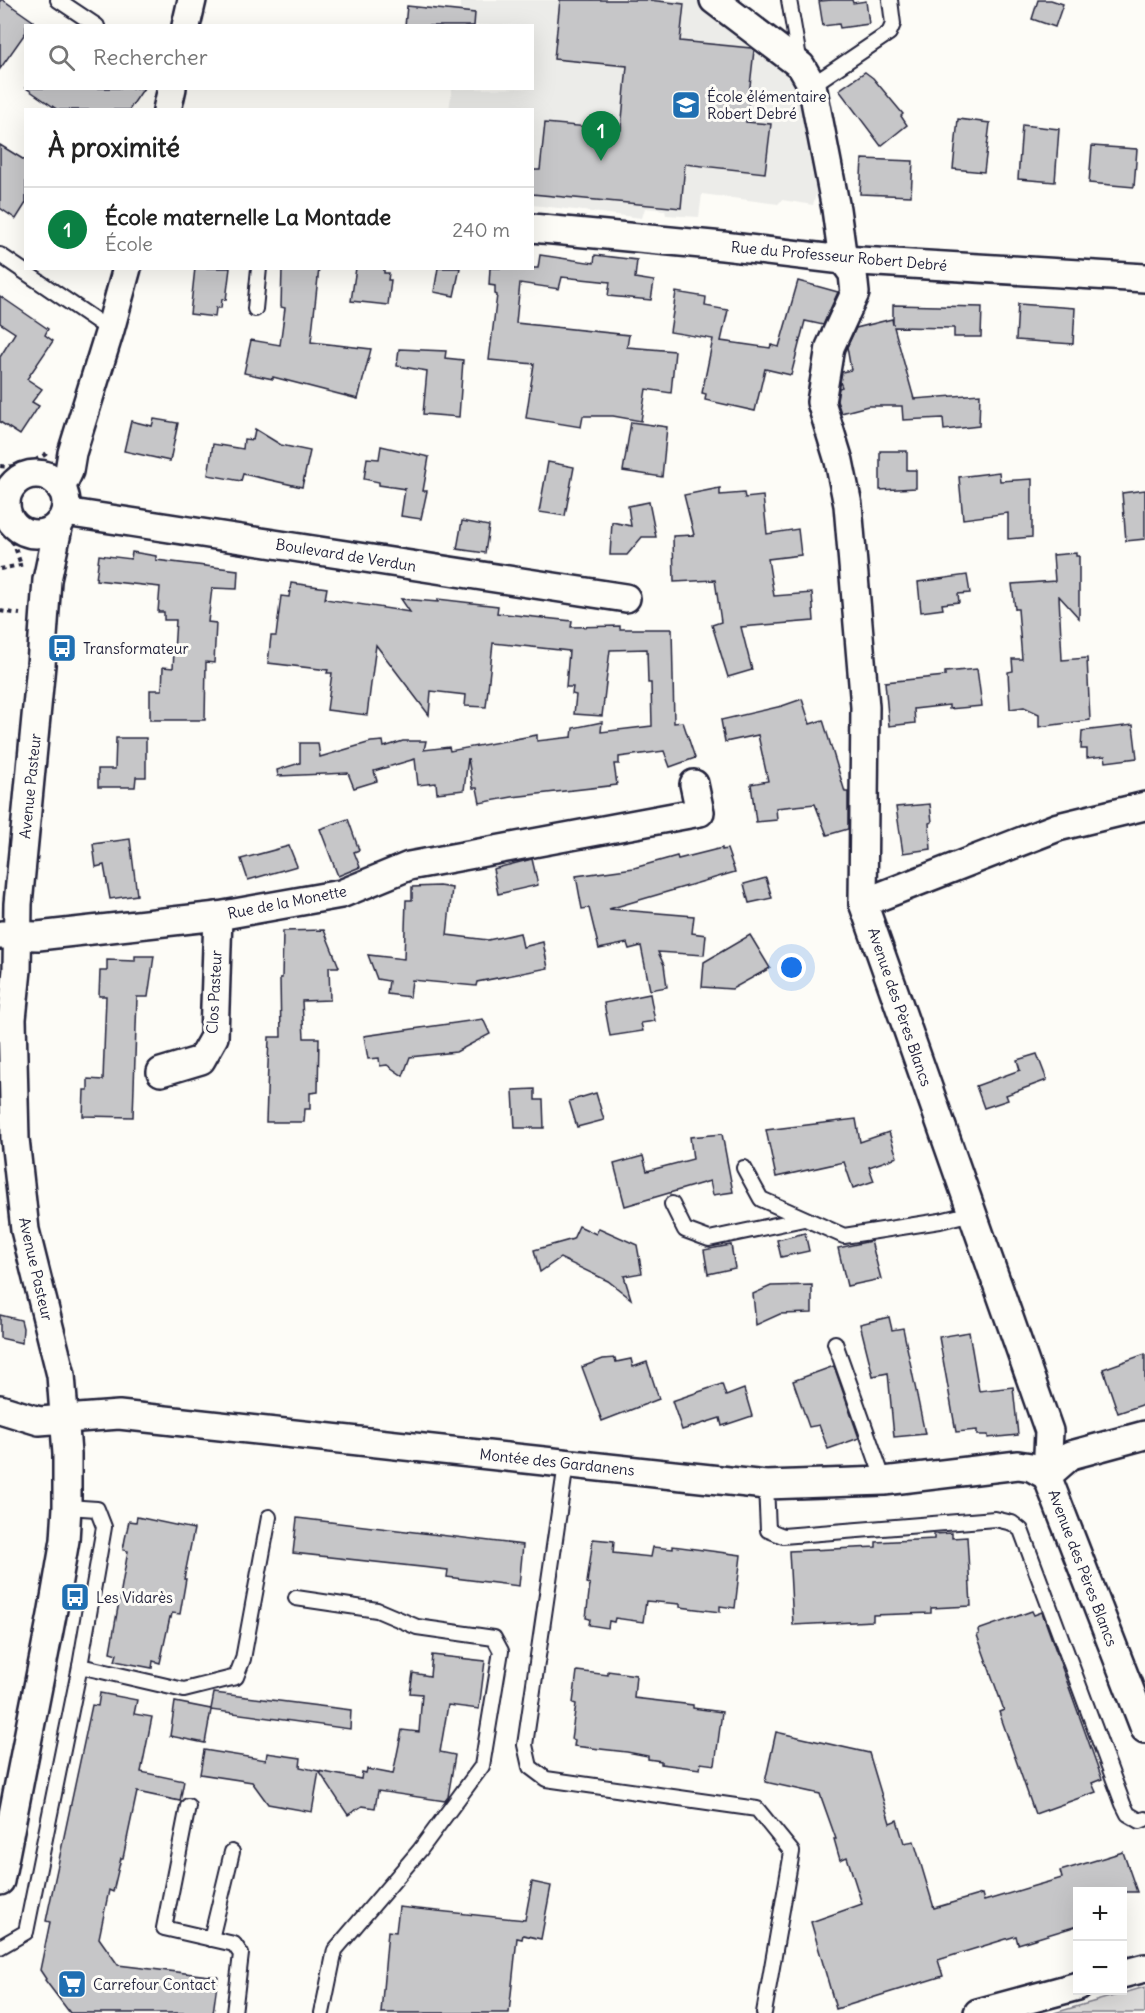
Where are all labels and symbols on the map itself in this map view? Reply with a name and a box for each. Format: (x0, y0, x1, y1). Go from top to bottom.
place label: École élémentaire Robert Debré (707, 87, 827, 123)
school or university icon: École élémentaire Robert Debré (670, 89, 702, 121)
pin: 1 (582, 112, 620, 161)
street label: Rue du Professeur Robert Debré (730, 237, 948, 275)
street label: Boulevard de Verdun (274, 535, 418, 576)
bus stop icon: Transformateur (46, 632, 78, 664)
place label: Transformateur (83, 639, 189, 658)
street label: Avenue Pasteur (15, 732, 45, 840)
street label: Rue de la Monette (226, 881, 348, 923)
street label: Avenue des Pères Blancs (864, 925, 936, 1089)
street label: Clos Pasteur (202, 950, 226, 1034)
your location (777, 953, 806, 982)
street label: Avenue Pasteur (15, 1215, 57, 1323)
street label: Montée des Gardanens (478, 1444, 636, 1480)
street label: Avenue des Pères Blancs (1044, 1487, 1122, 1649)
bus stop icon: Les Vidarès (59, 1581, 91, 1613)
place label: Les Vidarès (96, 1588, 173, 1607)
supermarket icon: Carrefour Contact (56, 1968, 88, 2000)
place label: Carrefour Contact (93, 1975, 216, 1994)

